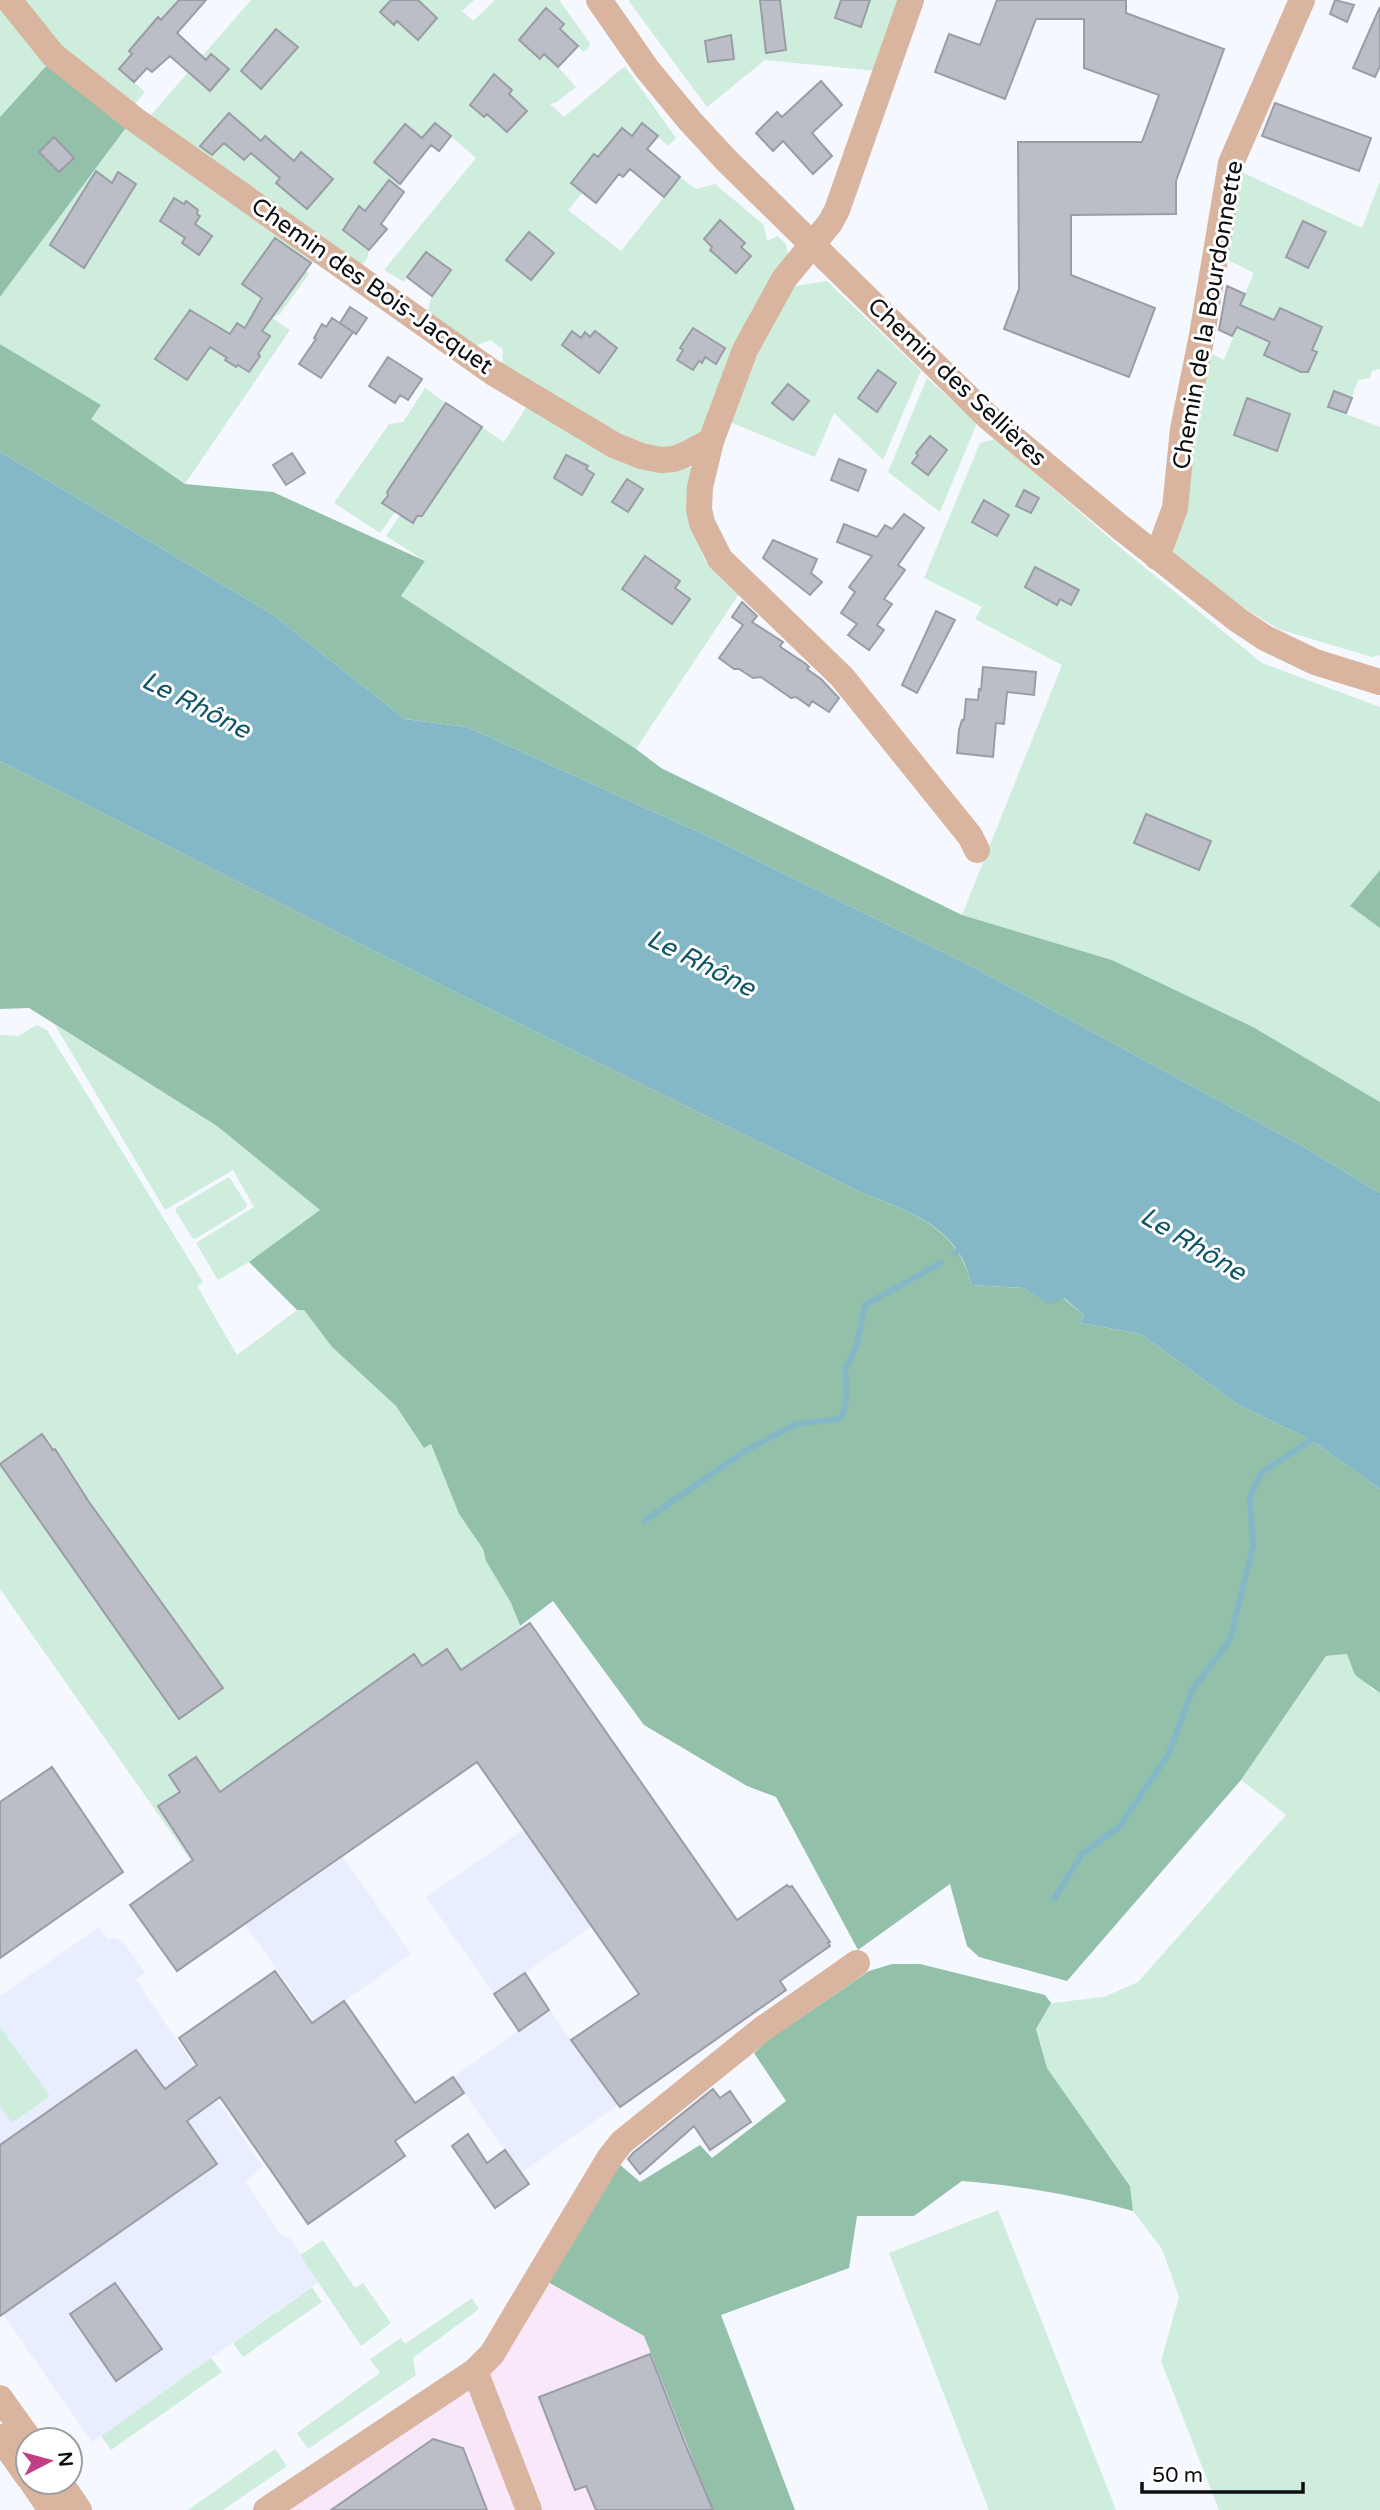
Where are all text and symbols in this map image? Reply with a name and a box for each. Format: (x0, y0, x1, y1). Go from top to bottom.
street label: Chemin de la Bourdonnette (1167, 158, 1249, 472)
street label: Chemin des Bois-Jacquet (246, 191, 498, 381)
street label: Chemin des Sellières (862, 292, 1052, 472)
water label: Le Rhône (137, 665, 256, 746)
water label: Le Rhône (642, 923, 761, 1004)
water label: Le Rhône (1135, 1201, 1252, 1288)
north arrow (14, 2426, 84, 2496)
scale bar (1142, 2450, 1303, 2494)
text: N (53, 2451, 77, 2468)
text: 50 m (1152, 2463, 1203, 2488)

